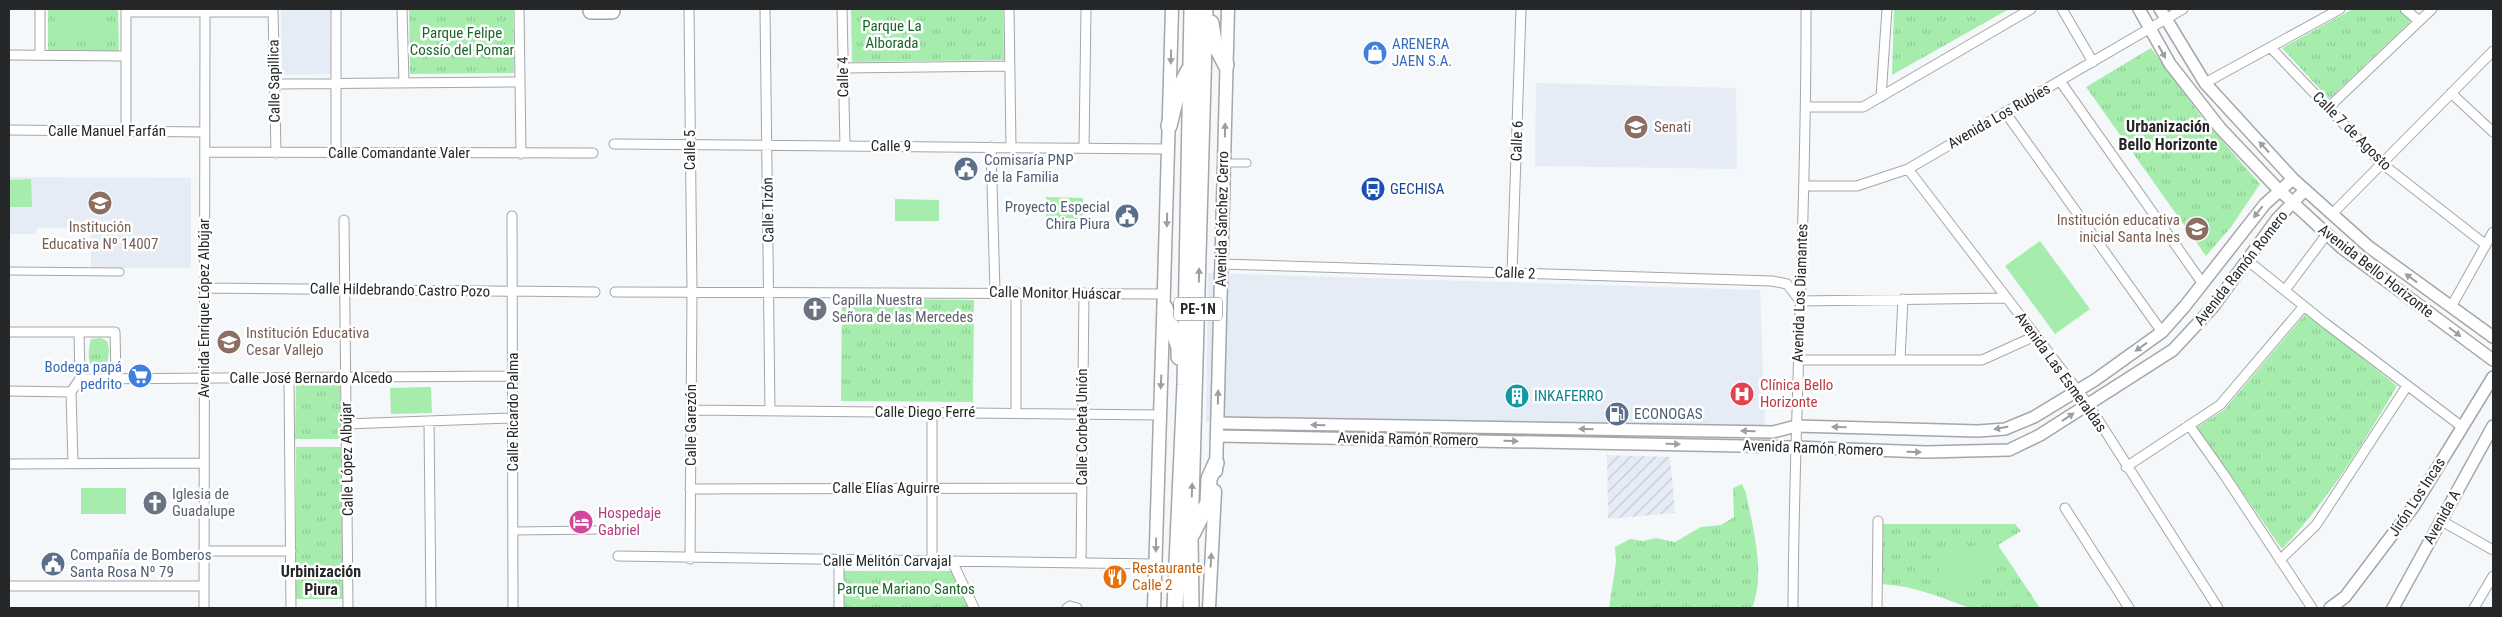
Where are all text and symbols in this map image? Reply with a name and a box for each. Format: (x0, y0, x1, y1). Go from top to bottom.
park label: Parque La Alborada (862, 17, 922, 52)
park label: Parque Felipe Cossío del Pomar (410, 24, 515, 59)
place label: ARENERA JAEN S.A. (1392, 35, 1452, 70)
street label: Calle Sapillica (264, 39, 284, 123)
shop icon: ARENERA JAEN S.A. (1362, 40, 1388, 66)
one-way arrow (2158, 45, 2167, 58)
one-way arrow (1167, 50, 1175, 66)
street label: Calle 4 (834, 57, 852, 97)
street label: Avenida Los Rubíes (1945, 79, 2054, 153)
street label: Calle 7 de Agosto (2309, 88, 2395, 174)
school or university icon: Senati (1623, 114, 1649, 140)
district label: Urbanización Bello Horizonte (2119, 117, 2218, 154)
place label: Senati (1654, 118, 1691, 136)
street label: Calle 6 (1507, 120, 1527, 162)
street label: Calle Manuel Farfán (48, 122, 166, 140)
one-way arrow (1221, 122, 1229, 138)
street label: Calle 5 (681, 130, 699, 170)
street label: Calle 9 (871, 137, 911, 155)
one-way arrow (2258, 141, 2270, 153)
street label: Calle Comandante Valer (328, 144, 470, 162)
place label: Comisaría PNP de la Familia (984, 151, 1073, 186)
street label: Avenida Sánchez Cerro (1212, 151, 1232, 287)
public building icon: Comisaría PNP de la Familia (953, 156, 979, 182)
bus stop icon: GECHISA (1360, 176, 1386, 202)
street label: Calle Tizón (758, 177, 778, 243)
place label: GECHISA (1390, 180, 1445, 198)
school or university icon: Institución Educativa Nº 14007 (87, 190, 113, 216)
place label: Proyecto Especial Chira Piura (1005, 198, 1110, 233)
public building icon: Proyecto Especial Chira Piura (1114, 203, 1140, 229)
one-way arrow (2253, 205, 2264, 218)
street label: Avenida Ramón Romero (2191, 207, 2291, 329)
place label: Institución educativa inicial Santa Ines (2057, 211, 2180, 246)
one-way arrow (1163, 212, 1171, 228)
school or university icon: Institución educativa inicial Santa Ines (2184, 216, 2210, 242)
place label: Institución Educativa Nº 14007 (42, 218, 158, 253)
street label: Avenida Enrique López Albújar (195, 218, 213, 398)
street label: Avenida Bello Horizonte (2315, 220, 2437, 322)
street label: Avenida Los Diamantes (1789, 223, 1811, 363)
street label: Calle 2 (1494, 263, 1536, 283)
one-way arrow (1196, 266, 1204, 282)
one-way arrow (2404, 273, 2418, 283)
street label: Calle Hildebrando Castro Pozo (310, 279, 490, 301)
street label: Calle Monitor Huáscar (989, 283, 1121, 303)
place label: Capilla Nuestra Señora de las Mercedes (832, 291, 974, 326)
church icon: Capilla Nuestra Señora de las Mercedes (802, 296, 828, 322)
road number: PE-1N (1174, 298, 1222, 320)
street label: Avenida Las Esmeraldas (2011, 308, 2111, 436)
place label: Institución Educativa Cesar Vallejo (246, 324, 370, 359)
one-way arrow (2448, 326, 2461, 337)
school or university icon: Institución Educativa Cesar Vallejo (216, 329, 242, 355)
one-way arrow (2134, 342, 2147, 352)
street label: Calle Ricardo Palma (504, 353, 522, 471)
place label: Bodega papá pedrito (45, 358, 122, 393)
supermarket icon: Bodega papá pedrito (127, 363, 153, 389)
street label: Calle Corbeta Unión (1073, 368, 1091, 486)
street label: Calle José Bernardo Alcedo (229, 369, 393, 387)
one-way arrow (1156, 375, 1164, 391)
place label: Clínica Bello Horizonte (1760, 376, 1833, 411)
hospital icon: Clínica Bello Horizonte (1729, 381, 1755, 407)
building icon: INKAFERRO (1504, 383, 1530, 409)
street label: Calle Garezón (682, 384, 700, 466)
place label: INKAFERRO (1534, 387, 1604, 405)
one-way arrow (1214, 389, 1222, 405)
street label: Calle López Albújar (337, 401, 357, 516)
fuel station icon: ECONOGAS (1604, 401, 1630, 427)
street label: Calle Diego Ferré (875, 403, 975, 421)
place label: ECONOGAS (1634, 405, 1703, 423)
one-way arrow (2061, 412, 2074, 422)
one-way arrow (1310, 420, 1326, 428)
one-way arrow (1831, 423, 1847, 431)
one-way arrow (1577, 425, 1593, 433)
one-way arrow (1993, 425, 2009, 433)
one-way arrow (1740, 427, 1756, 435)
street label: Avenida Ramón Romero (1337, 429, 1479, 449)
one-way arrow (1503, 437, 1519, 445)
street label: Avenida Ramón Romero (1742, 437, 1884, 459)
one-way arrow (1665, 440, 1681, 448)
one-way arrow (1906, 448, 1922, 456)
street label: Jirón Los Incas (2385, 454, 2449, 540)
street label: Calle Elías Aguirre (832, 479, 940, 497)
one-way arrow (1188, 481, 1196, 497)
place label: Iglesia de Guadalupe (172, 485, 235, 520)
street label: Avenida A (2420, 487, 2464, 547)
church icon: Iglesia de Guadalupe (142, 490, 168, 516)
place label: Hospedaje Gabriel (598, 504, 661, 539)
hotel icon: Hospedaje Gabriel (568, 509, 594, 535)
one-way arrow (1151, 537, 1159, 553)
place label: Compañía de Bomberos Santa Rosa Nº 79 (70, 546, 212, 581)
public building icon: Compañía de Bomberos Santa Rosa Nº 79 (40, 551, 66, 577)
one-way arrow (1208, 551, 1216, 567)
street label: Calle Melitón Carvajal (823, 552, 951, 570)
place label: Restaurante Calle 2 (1132, 559, 1203, 594)
district label: Urbinización Piura (281, 562, 361, 599)
restaurant icon: Restaurante Calle 2 (1102, 564, 1128, 590)
park label: Parque Mariano Santos (837, 580, 975, 598)

